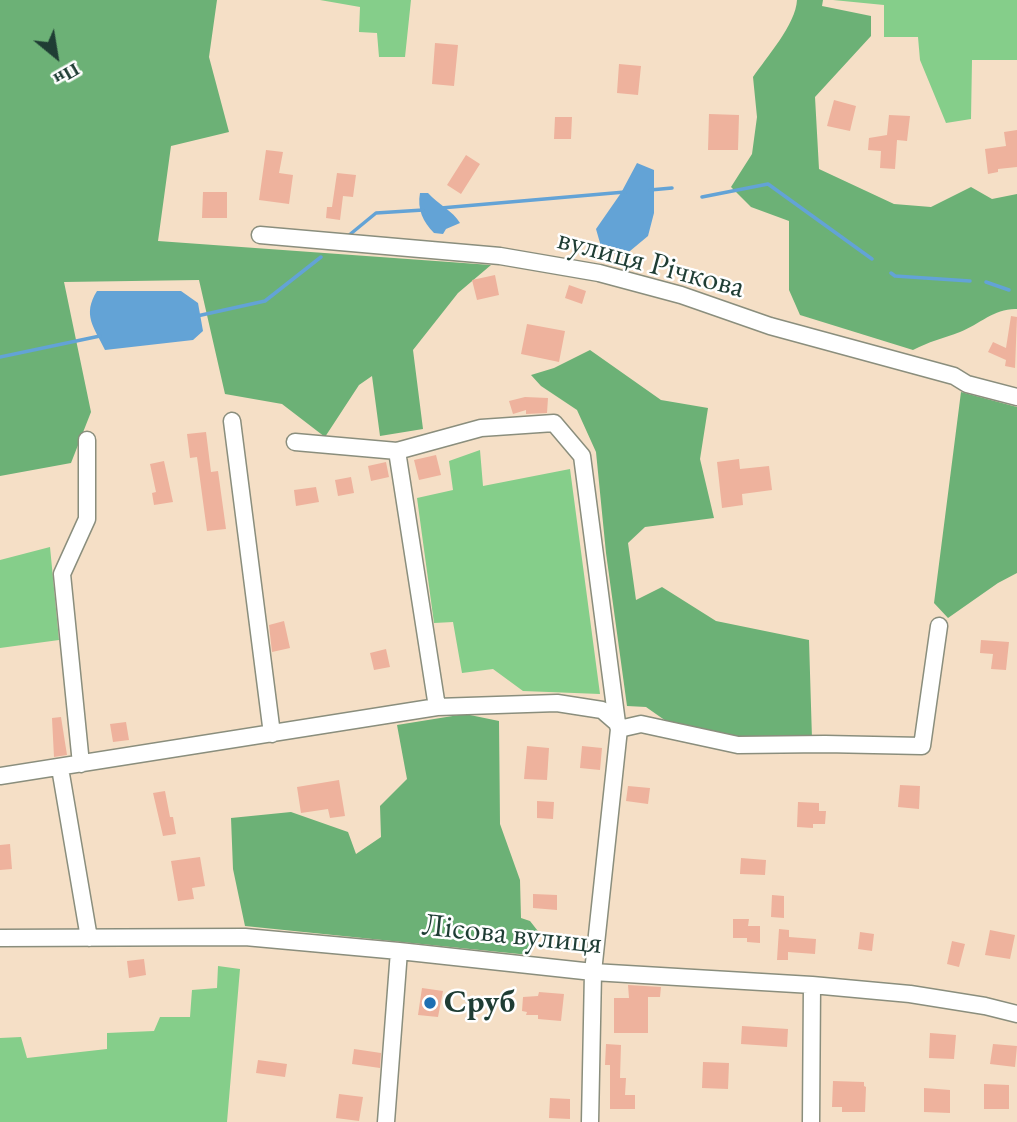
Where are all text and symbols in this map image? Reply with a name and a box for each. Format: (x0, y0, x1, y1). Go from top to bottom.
north arrow (21, 21, 91, 91)
text: Пн (49, 57, 84, 92)
street label: вулиця Річкова (553, 221, 749, 307)
street label: Лісова вулиця (420, 906, 604, 964)
place label: Сруб (444, 984, 515, 1022)
marker: Сруб (422, 995, 438, 1011)

